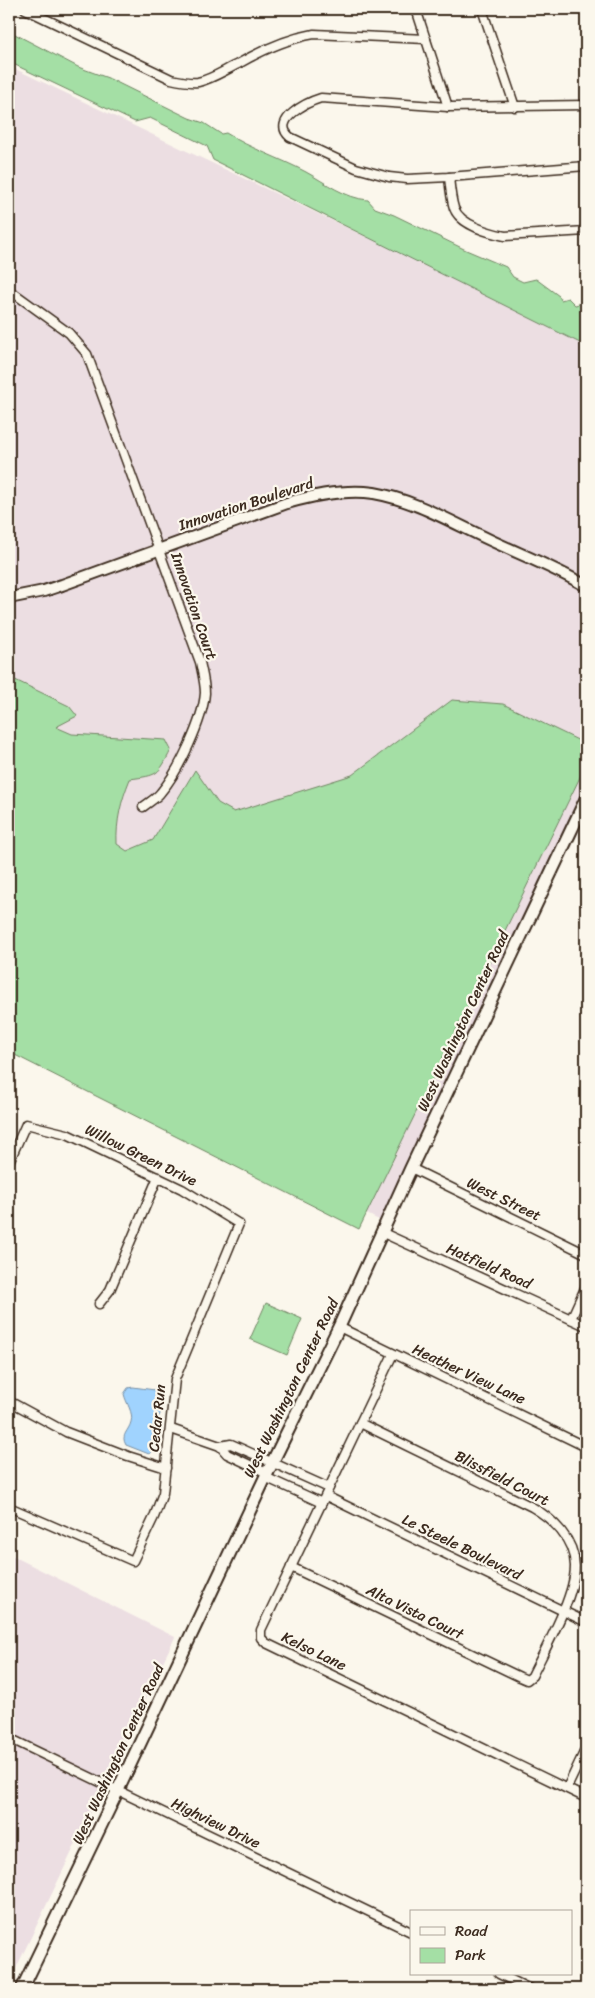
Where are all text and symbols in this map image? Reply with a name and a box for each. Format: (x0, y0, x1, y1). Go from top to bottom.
street label: Innovation Boulevard (174, 470, 318, 538)
street label: Innovation Court (163, 548, 225, 664)
street label: West Washington Center Road (410, 925, 517, 1116)
street label: Willow Green Drive (80, 1117, 202, 1193)
street label: West Street (462, 1170, 546, 1228)
street label: Hatfield Road (442, 1236, 537, 1297)
street label: West Washington Center Road (236, 1293, 346, 1482)
street label: Heather View Lane (408, 1336, 530, 1412)
street label: Cedar Run (141, 1383, 173, 1453)
street label: Blissfield Court (450, 1443, 554, 1513)
street label: Le Steele Boulevard (397, 1507, 528, 1588)
street label: Alta Vista Court (361, 1577, 469, 1647)
street label: Kelso Lane (277, 1624, 351, 1678)
street label: West Washington Center Road (65, 1658, 172, 1849)
street label: Highview Drive (167, 1790, 265, 1856)
legend (410, 1910, 572, 1976)
text: Road (455, 1918, 488, 1944)
text: Park (455, 1942, 486, 1968)

